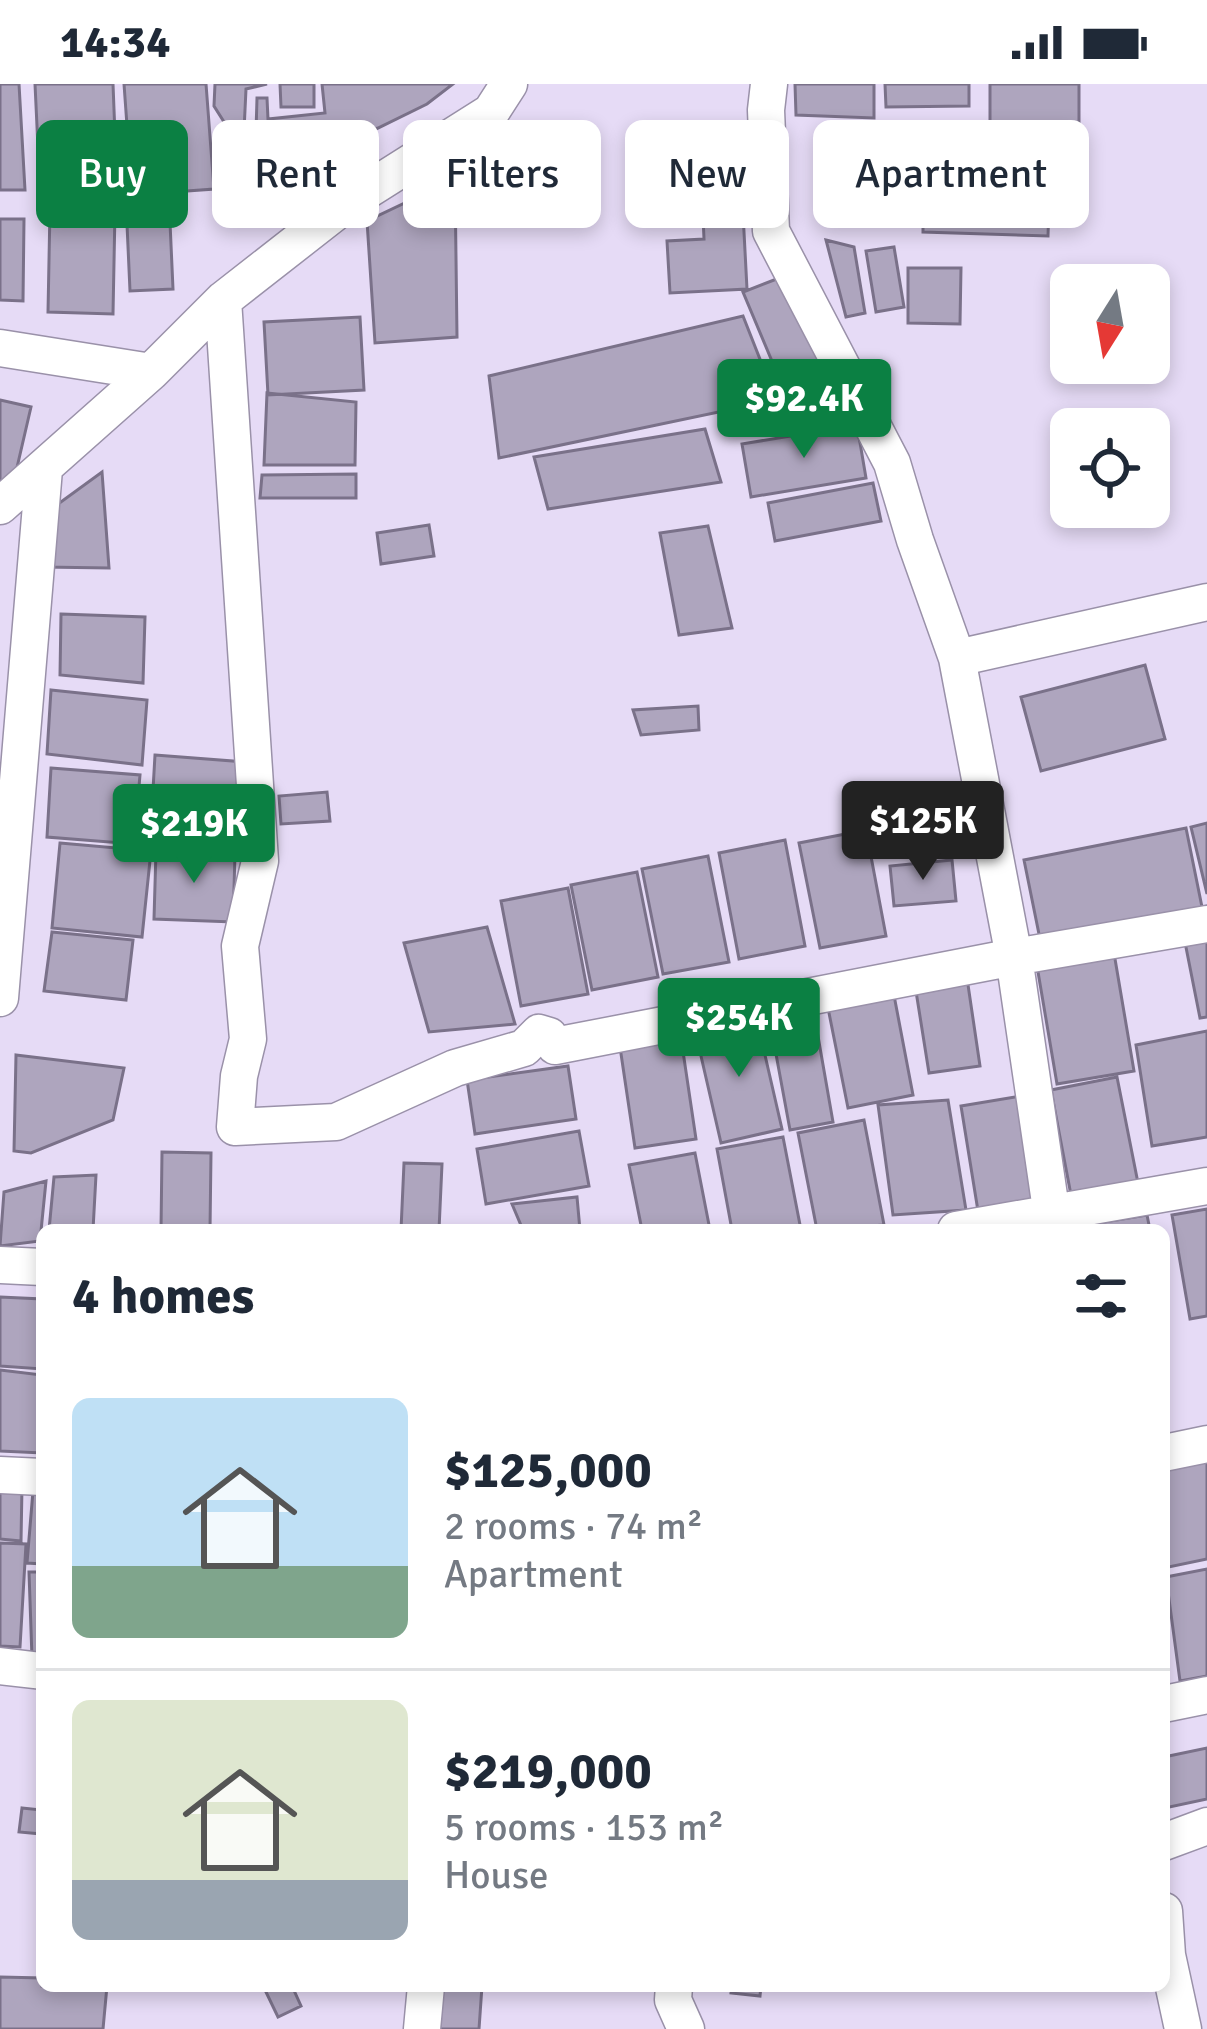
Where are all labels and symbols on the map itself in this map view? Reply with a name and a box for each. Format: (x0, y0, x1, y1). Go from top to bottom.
north arrow (1050, 264, 1170, 384)
pin: $92.4K (706, 359, 902, 461)
pin: $125K (839, 781, 1007, 883)
pin: $219K (110, 784, 278, 886)
pin: $254K (655, 978, 823, 1080)

